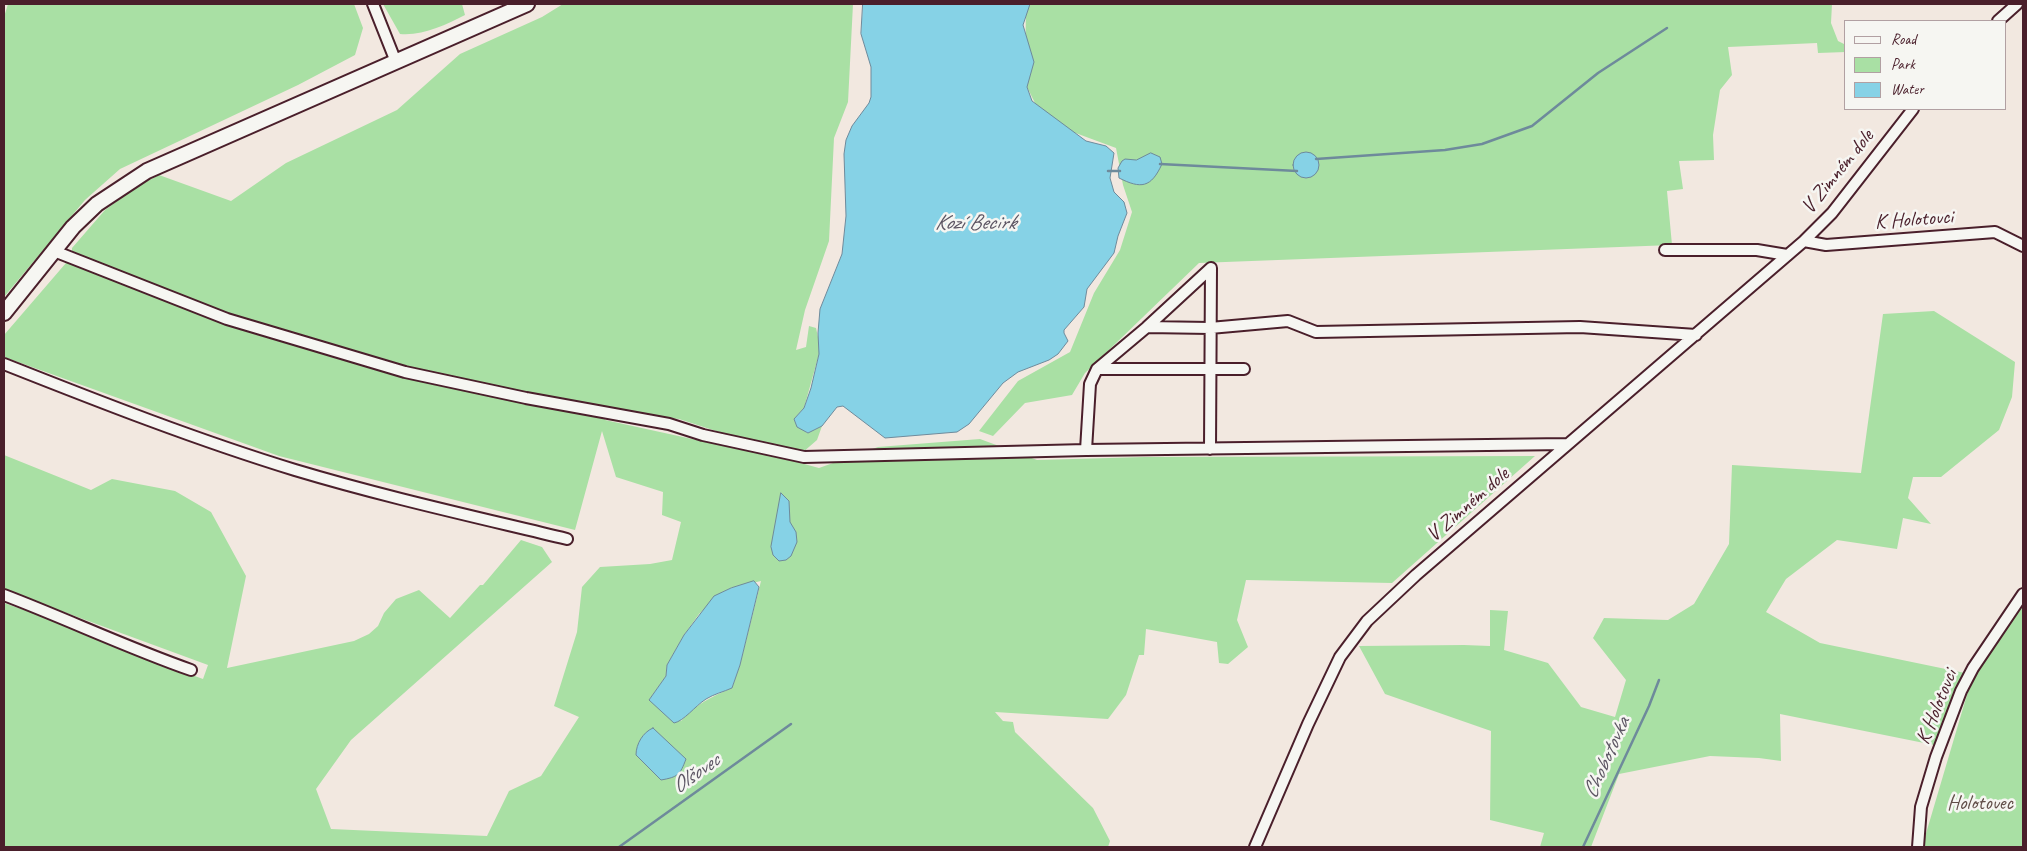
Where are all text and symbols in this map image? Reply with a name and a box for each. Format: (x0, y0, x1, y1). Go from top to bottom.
legend (1844, 20, 2007, 110)
text: Road (1891, 30, 1916, 49)
text: Park (1891, 55, 1915, 74)
text: Water (1891, 80, 1924, 99)
street label: V Zimném dole (1796, 125, 1880, 219)
street label: K Holotovci (1874, 205, 1954, 235)
water label: Kozí Becirk (935, 210, 1015, 236)
street label: V Zimném dole (1422, 462, 1514, 548)
street label: K Holotovci (1911, 666, 1963, 748)
water label: Chobotovka (1578, 714, 1636, 802)
water label: Olšovec (667, 748, 725, 800)
park label: Holotovec (1947, 790, 2013, 816)

